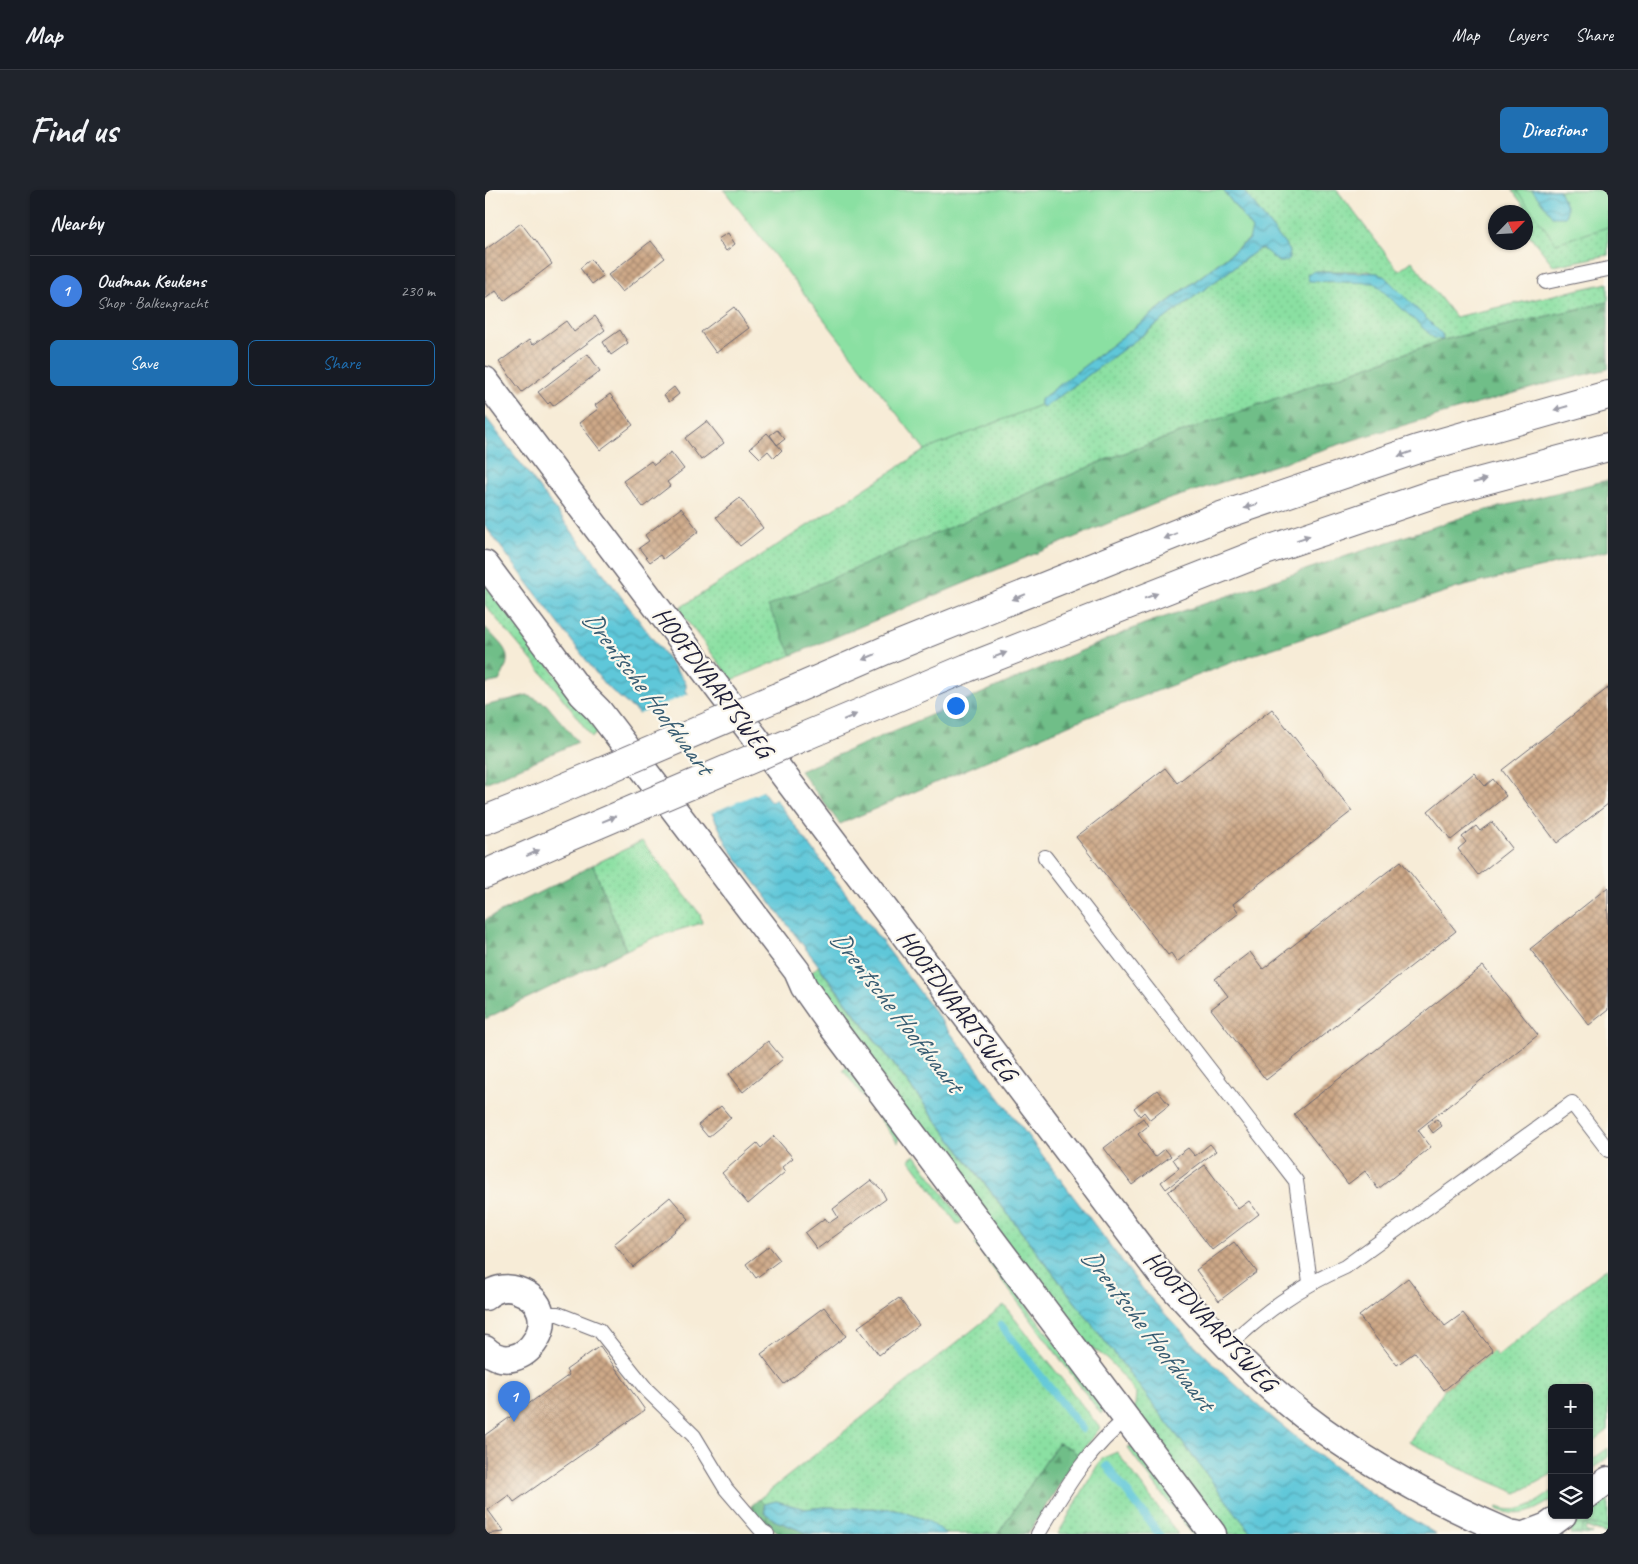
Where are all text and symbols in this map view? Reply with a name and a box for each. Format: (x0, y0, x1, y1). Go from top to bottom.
text: Map (25, 20, 62, 50)
text: Map (1452, 24, 1480, 46)
text: Layers (1508, 24, 1547, 46)
text: Share (1575, 24, 1613, 46)
button: Directions (1500, 107, 1608, 153)
text: Find us (30, 108, 117, 153)
north arrow (1488, 205, 1533, 250)
text: Nearby (50, 210, 103, 236)
text: Oudman Keukens (97, 269, 206, 293)
text: 1 (62, 281, 70, 301)
text: 230 m (401, 281, 435, 301)
text: Shop · Balkengracht (97, 293, 208, 313)
button: Save (50, 340, 238, 386)
button: Share (248, 340, 435, 386)
one-way arrow (1554, 405, 1569, 413)
one-way arrow (1397, 450, 1412, 458)
one-way arrow (1473, 477, 1488, 485)
one-way arrow (1243, 502, 1258, 510)
one-way arrow (1162, 532, 1177, 540)
one-way arrow (1296, 534, 1311, 542)
one-way arrow (1144, 592, 1159, 600)
one-way arrow (1012, 593, 1026, 601)
street label: HOOFDVAARTSWEG (646, 600, 782, 767)
water label: Drentsche Hoofdvaart (576, 604, 724, 785)
one-way arrow (993, 651, 1007, 659)
one-way arrow (862, 654, 876, 662)
your location (943, 693, 969, 719)
one-way arrow (843, 713, 857, 721)
one-way arrow (602, 815, 616, 823)
one-way arrow (525, 849, 540, 857)
water label: Drentsche Hoofdvaart (824, 923, 974, 1103)
street label: HOOFDVAARTSWEG (890, 923, 1026, 1090)
water label: Drentsche Hoofdvaart (1075, 1241, 1225, 1421)
street label: HOOFDVAARTSWEG (1137, 1244, 1286, 1401)
pin: 1 (498, 1381, 530, 1422)
map controls (1548, 1384, 1593, 1519)
button: + (1548, 1384, 1593, 1429)
button: − (1548, 1429, 1593, 1474)
button: layers (1548, 1474, 1593, 1519)

